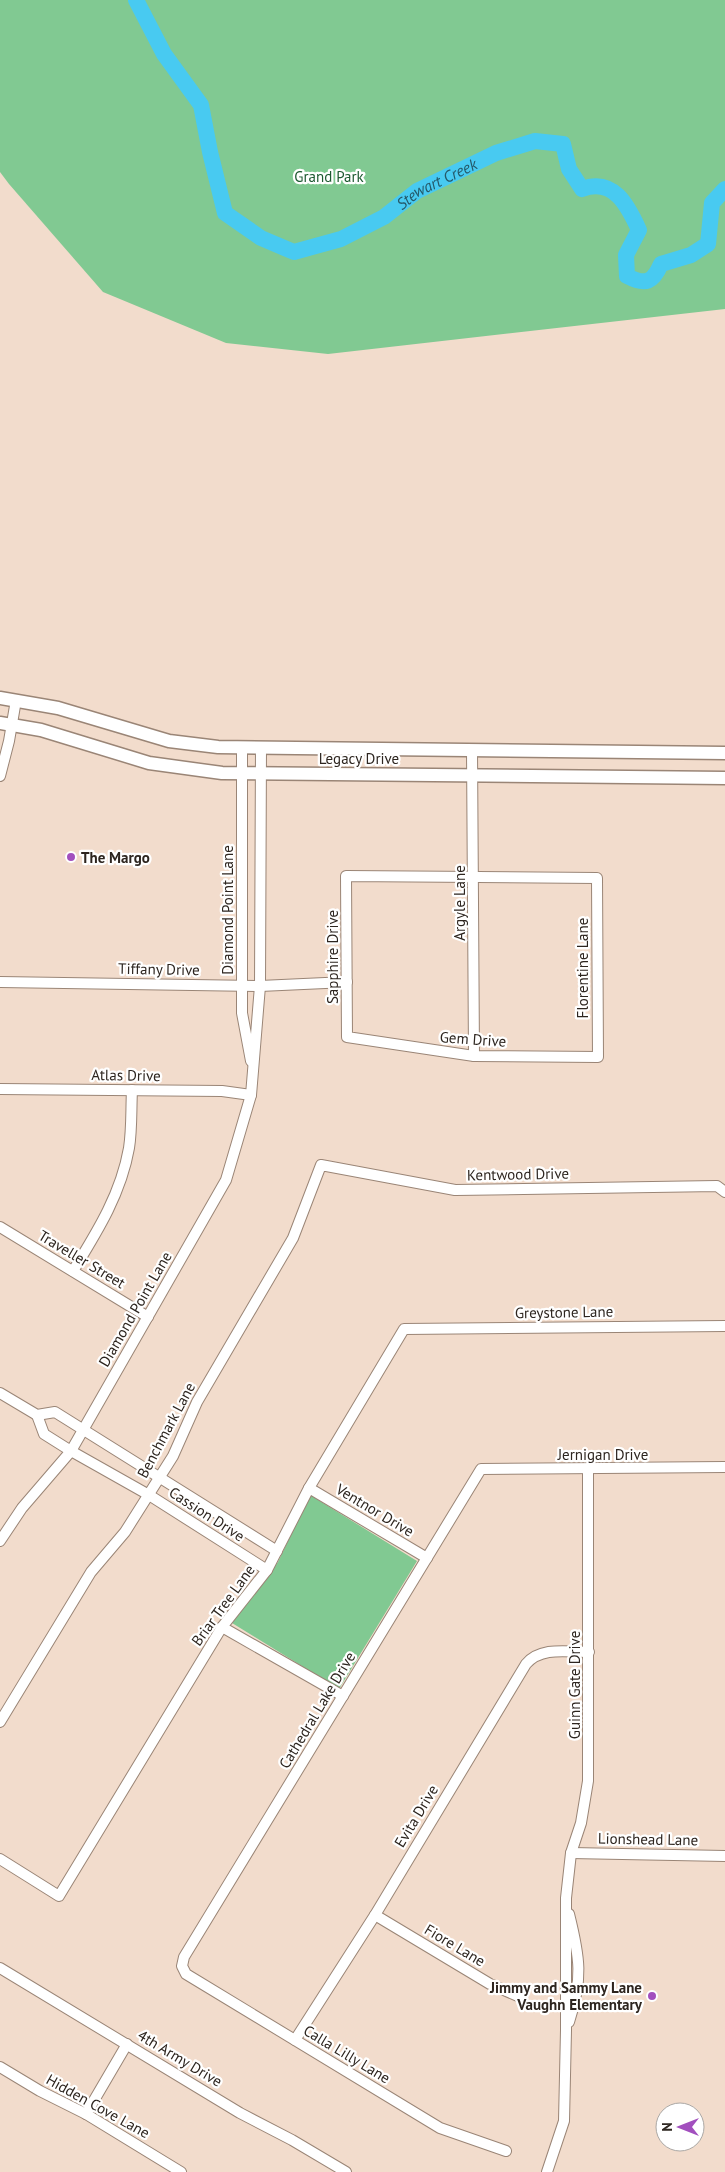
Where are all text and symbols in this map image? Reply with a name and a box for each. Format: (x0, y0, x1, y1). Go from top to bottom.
water label: Stewart Creek (392, 153, 481, 214)
park label: Grand Park (294, 167, 365, 186)
street label: Legacy Drive (319, 749, 399, 768)
street label: Diamond Point Lane (218, 845, 237, 975)
place label: The Margo (81, 848, 150, 867)
marker: The Margo (65, 851, 77, 863)
street label: Argyle Lane (450, 865, 469, 941)
street label: Sapphire Drive (323, 910, 342, 1004)
street label: Florentine Lane (573, 918, 592, 1018)
street label: Tiffany Drive (118, 959, 200, 979)
street label: Gem Drive (439, 1027, 507, 1051)
street label: Atlas Drive (91, 1065, 161, 1085)
street label: Kentwood Drive (467, 1164, 569, 1184)
street label: Traveller Street (35, 1226, 129, 1292)
street label: Diamond Point Lane (94, 1248, 176, 1370)
street label: Greystone Lane (515, 1302, 613, 1322)
street label: Benchmark Lane (133, 1379, 199, 1481)
street label: Jernigan Drive (557, 1445, 648, 1464)
street label: Ventnor Drive (332, 1479, 417, 1541)
street label: Cassion Drive (166, 1483, 248, 1545)
street label: Briar Tree Lane (187, 1561, 259, 1649)
street label: Guinn Gate Drive (565, 1631, 584, 1739)
street label: Cathedral Lake Drive (275, 1648, 359, 1772)
street label: Evita Drive (390, 1781, 442, 1851)
street label: Lionshead Lane (598, 1829, 698, 1849)
street label: Fiore Lane (421, 1920, 489, 1970)
place label: Jimmy and Sammy Lane Vaughn Elementary (489, 1978, 643, 2014)
marker: Jimmy and Sammy Lane Vaughn Elementary (646, 1990, 658, 2002)
street label: Calla Lilly Lane (300, 2021, 394, 2087)
street label: 4th Army Drive (134, 2025, 226, 2091)
street label: Hidden Cove Lane (43, 2070, 153, 2142)
north arrow (655, 2102, 705, 2152)
text: N (658, 2122, 676, 2132)

